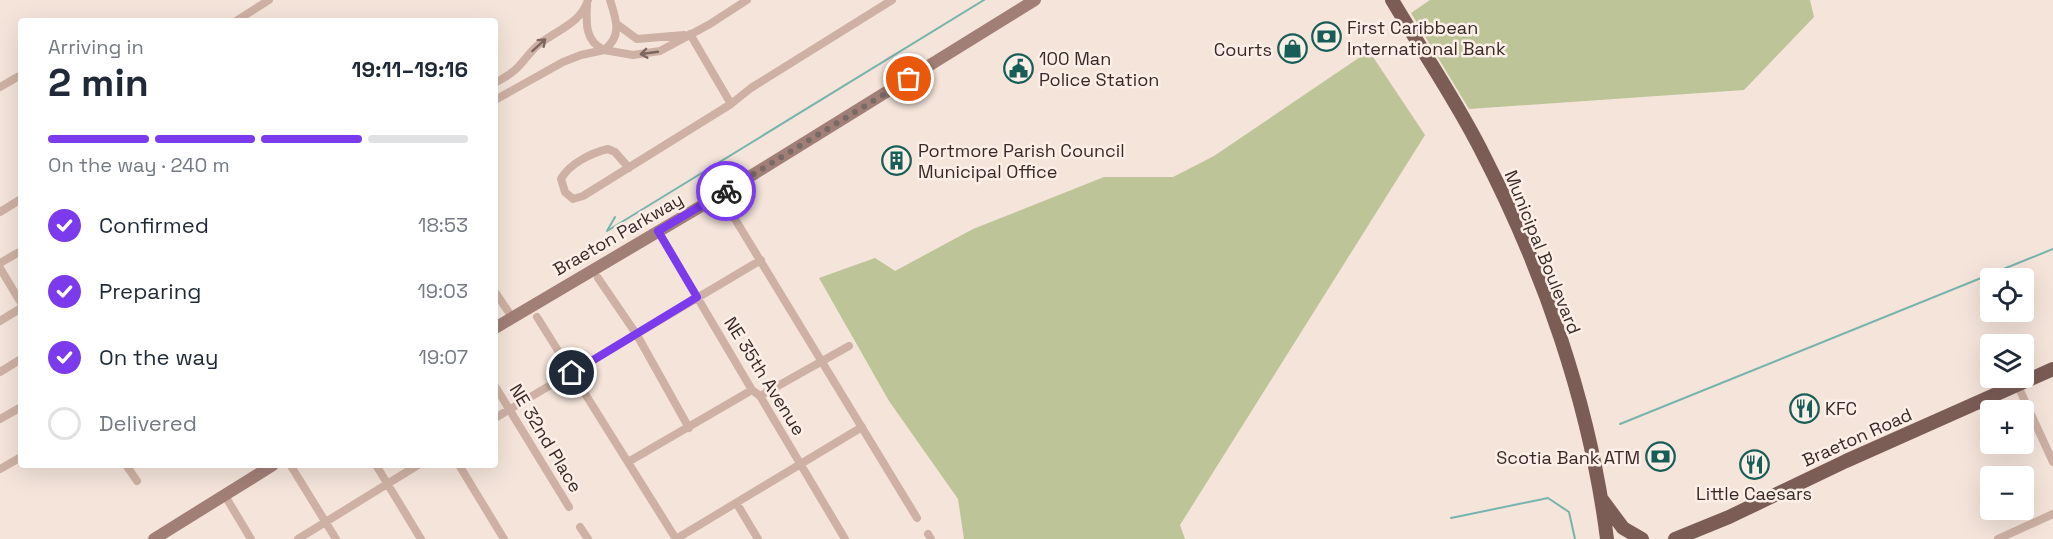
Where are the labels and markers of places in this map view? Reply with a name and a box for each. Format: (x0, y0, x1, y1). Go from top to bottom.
place label: First Caribbean International Bank (1347, 16, 1506, 60)
bank icon: First Caribbean International Bank (1310, 21, 1342, 53)
shop icon: Courts (1277, 33, 1309, 65)
place label: Courts (1214, 38, 1272, 61)
place label: 100 Man Police Station (1039, 47, 1159, 91)
public building icon: 100 Man Police Station (1002, 52, 1034, 84)
pin (883, 53, 934, 104)
place label: Portmore Parish Council Municipal Office (918, 139, 1125, 183)
building icon: Portmore Parish Council Municipal Office (881, 144, 913, 176)
pin (546, 347, 597, 398)
restaurant icon: KFC (1788, 392, 1820, 424)
place label: KFC (1825, 397, 1857, 420)
bank icon: Scotia Bank ATM (1645, 441, 1677, 473)
place label: Scotia Bank ATM (1496, 446, 1640, 469)
restaurant icon: Little Caesars (1738, 448, 1770, 480)
place label: Little Caesars (1696, 482, 1812, 505)

